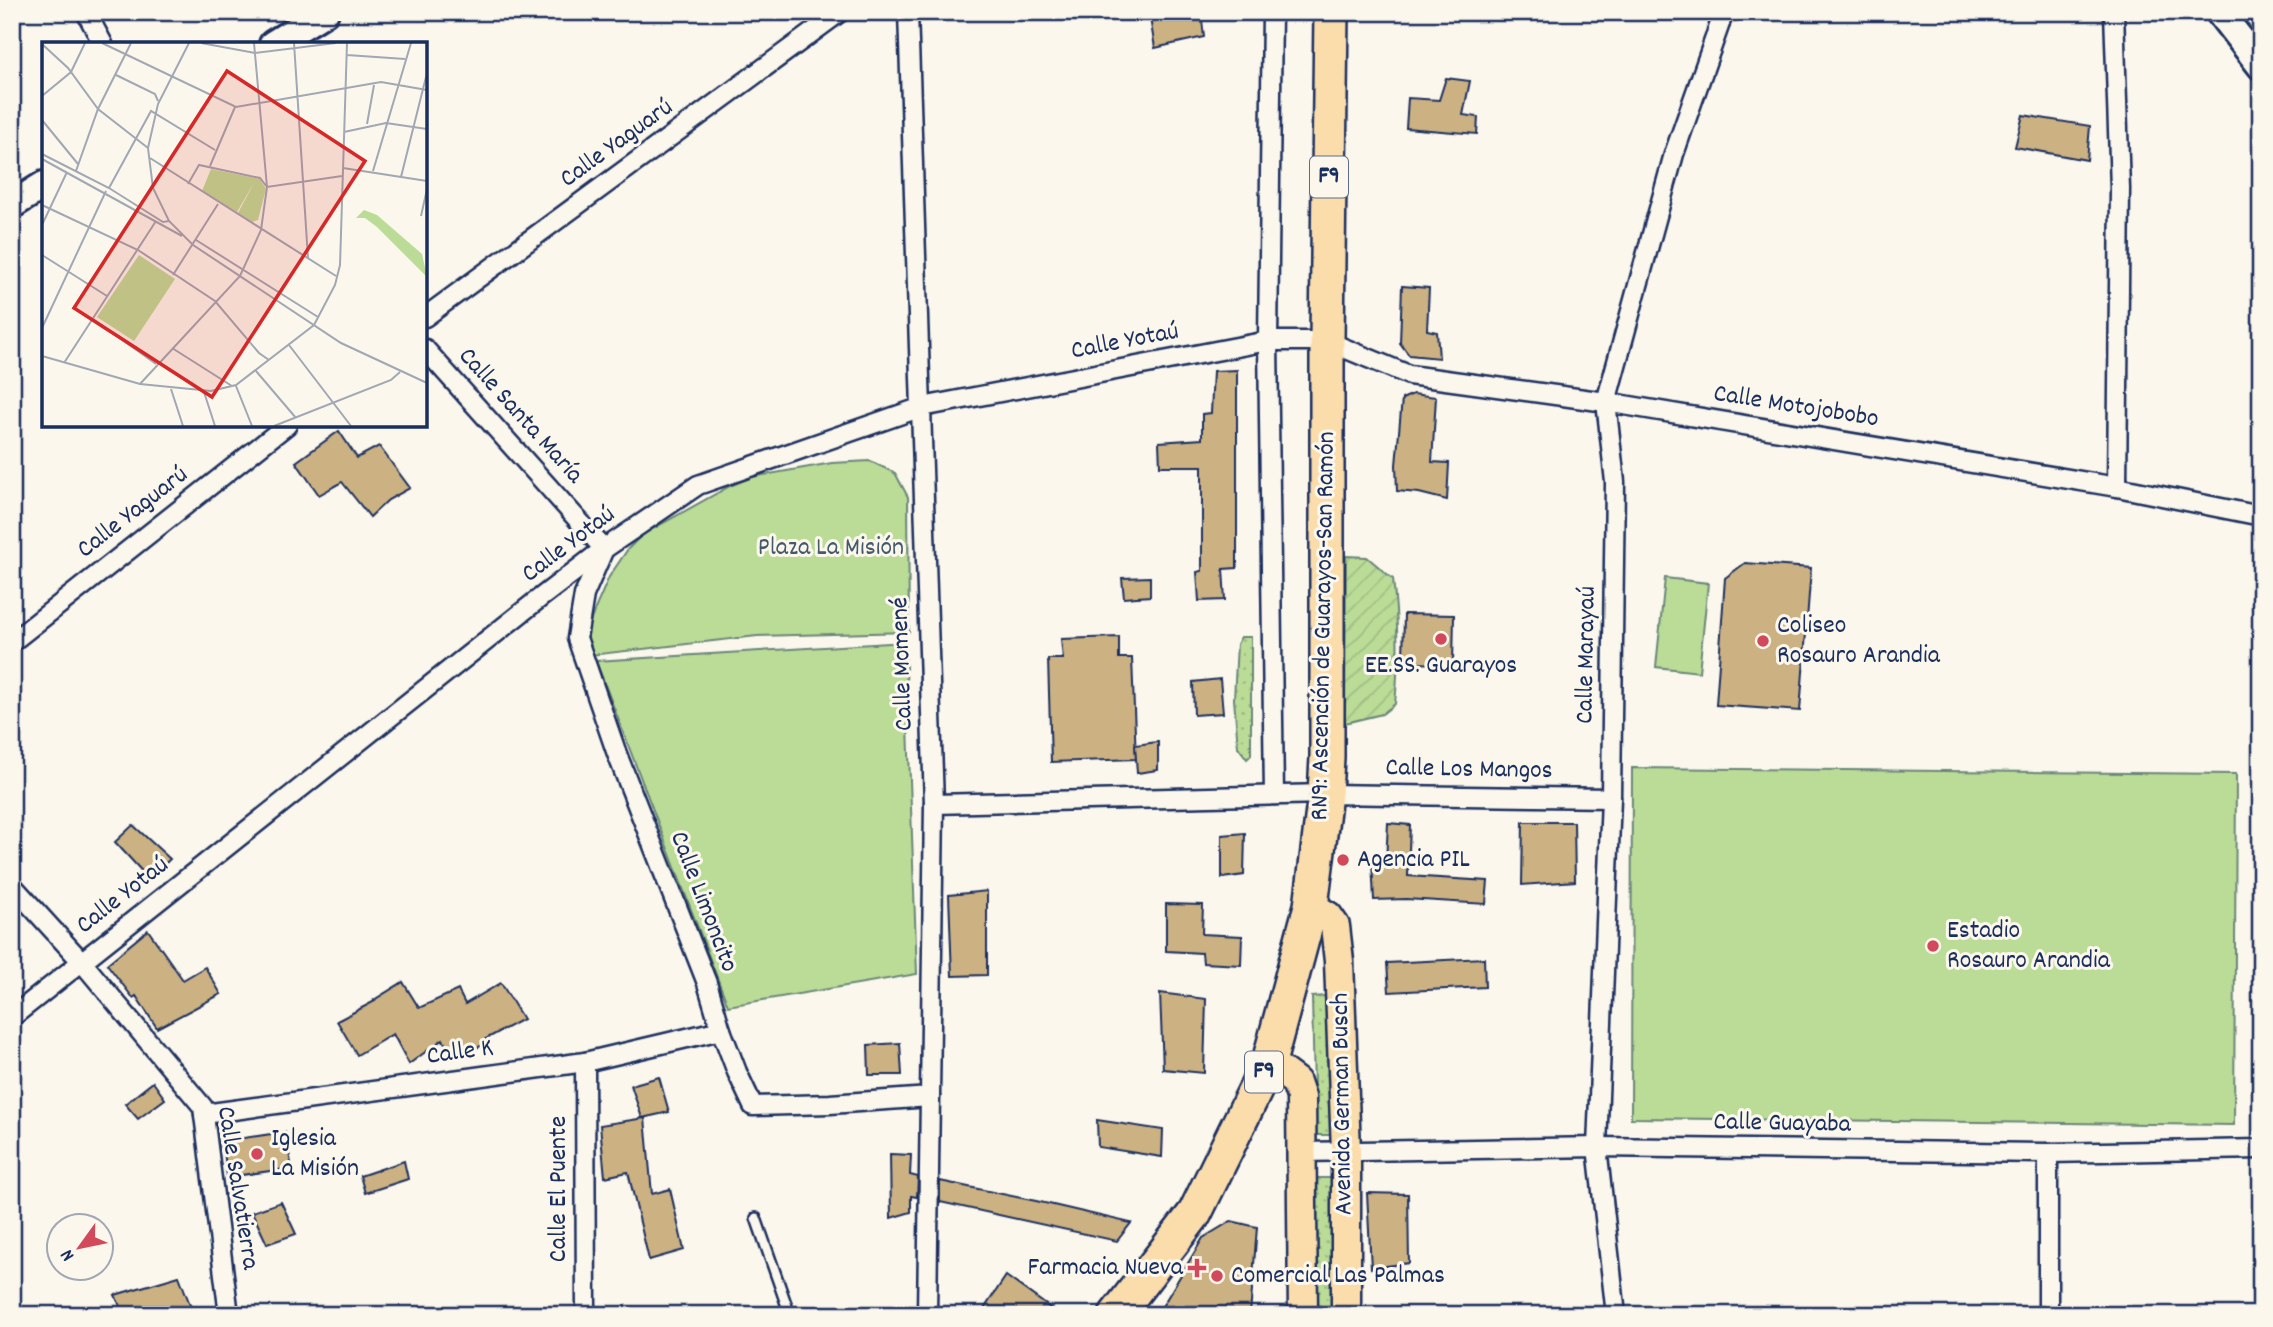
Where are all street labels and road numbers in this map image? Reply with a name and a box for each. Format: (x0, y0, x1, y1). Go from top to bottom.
street label: Calle Yaguarú (553, 90, 681, 198)
road number: F9 (1310, 156, 1348, 197)
street label: Calle Yotaú (1068, 313, 1182, 371)
street label: Calle Santa María (449, 340, 592, 493)
street label: Calle Motojobobo (1711, 376, 1881, 438)
street label: RN9: Ascención de Guarayos-San Ramón (1302, 431, 1346, 821)
street label: Calle Yaguarú (70, 458, 196, 568)
street label: Calle Yotaú (514, 497, 624, 593)
street label: Calle Marayaú (1567, 586, 1607, 724)
street label: Calle Momené (882, 596, 924, 732)
street label: Calle Los Mangos (1385, 750, 1553, 790)
street label: Calle Limoncito (659, 826, 747, 978)
street label: Calle Yotaú (69, 848, 177, 944)
street label: Avenida German Busch (1323, 992, 1363, 1216)
street label: Calle K (424, 1030, 496, 1076)
road number: F9 (1245, 1052, 1283, 1092)
street label: Calle Salvatierra (206, 1104, 268, 1273)
street label: Calle Guayaba (1713, 1104, 1852, 1144)
street label: Calle El Puente (541, 1116, 578, 1262)

